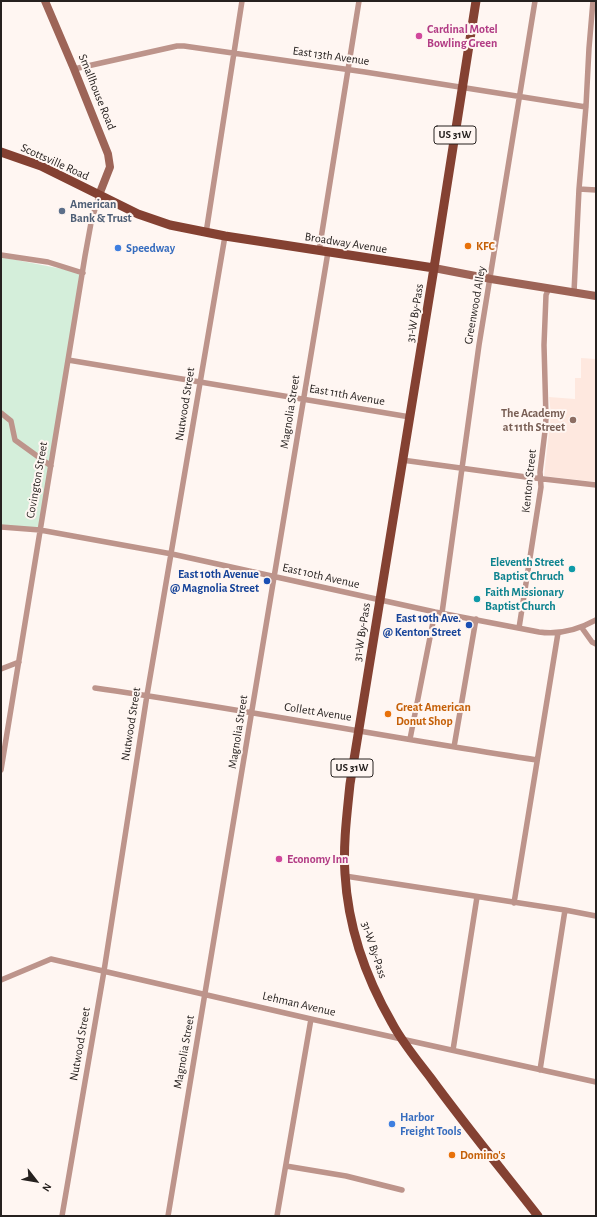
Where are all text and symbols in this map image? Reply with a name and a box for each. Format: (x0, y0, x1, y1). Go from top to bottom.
place label: Cardinal Motel Bowling Green (427, 22, 498, 50)
marker: Cardinal Motel Bowling Green (414, 31, 424, 41)
street label: East 13th Avenue (292, 43, 370, 69)
street label: Smallhouse Road (75, 52, 119, 132)
road number: US 31W (434, 126, 476, 144)
street label: Scottsville Road (19, 141, 91, 183)
place label: American Bank & Trust (70, 197, 132, 225)
marker: American Bank & Trust (57, 206, 67, 216)
street label: Broadway Avenue (304, 229, 388, 257)
place label: KFC (476, 239, 495, 253)
place label: Speedway (126, 241, 175, 255)
marker: KFC (463, 241, 473, 251)
marker: Speedway (113, 243, 123, 253)
street label: Greenwood Alley (461, 265, 489, 345)
street label: 31-W By-Pass (403, 283, 427, 343)
street label: Nutwood Street (172, 366, 198, 442)
street label: Magnolia Street (277, 374, 303, 450)
street label: East 11th Avenue (308, 381, 386, 409)
place label: The Academy at 11th Street (501, 406, 565, 434)
marker: The Academy at 11th Street (568, 415, 578, 425)
street label: Covington Street (23, 441, 51, 519)
street label: Kenton Street (519, 448, 539, 514)
place label: Eleventh Street Baptist Chruch (490, 555, 564, 583)
street label: East 10th Avenue (281, 560, 361, 592)
marker: Eleventh Street Baptist Chruch (567, 564, 577, 574)
place label: East 10th Avenue @ Magnolia Street (170, 567, 259, 595)
marker: East 10th Avenue @ Magnolia Street (262, 576, 272, 586)
place label: Faith Missionary Baptist Church (485, 585, 564, 613)
marker: Faith Missionary Baptist Church (472, 594, 482, 604)
street label: 31-W By-Pass (350, 602, 374, 662)
place label: East 10th Ave. @ Kenton Street (383, 611, 461, 639)
marker: East 10th Ave. @ Kenton Street (464, 620, 474, 630)
street label: Nutwood Street (118, 686, 144, 762)
street label: Magnolia Street (225, 694, 251, 770)
street label: Collett Avenue (283, 700, 353, 724)
place label: Great American Donut Shop (396, 700, 471, 728)
marker: Great American Donut Shop (383, 709, 393, 719)
road number: US 31W (331, 759, 373, 777)
place label: Economy Inn (287, 852, 348, 866)
marker: Economy Inn (274, 854, 284, 864)
street label: 31-W By-Pass (358, 920, 390, 980)
street label: Lehman Avenue (261, 989, 337, 1019)
street label: Nutwood Street (66, 1006, 94, 1082)
street label: Magnolia Street (170, 1014, 198, 1090)
place label: Harbor Freight Tools (400, 1110, 461, 1138)
marker: Harbor Freight Tools (387, 1119, 397, 1129)
place label: Domino's (460, 1148, 505, 1162)
marker: Domino's (447, 1150, 457, 1160)
north arrow (16, 1161, 56, 1201)
text: N (40, 1181, 53, 1194)

